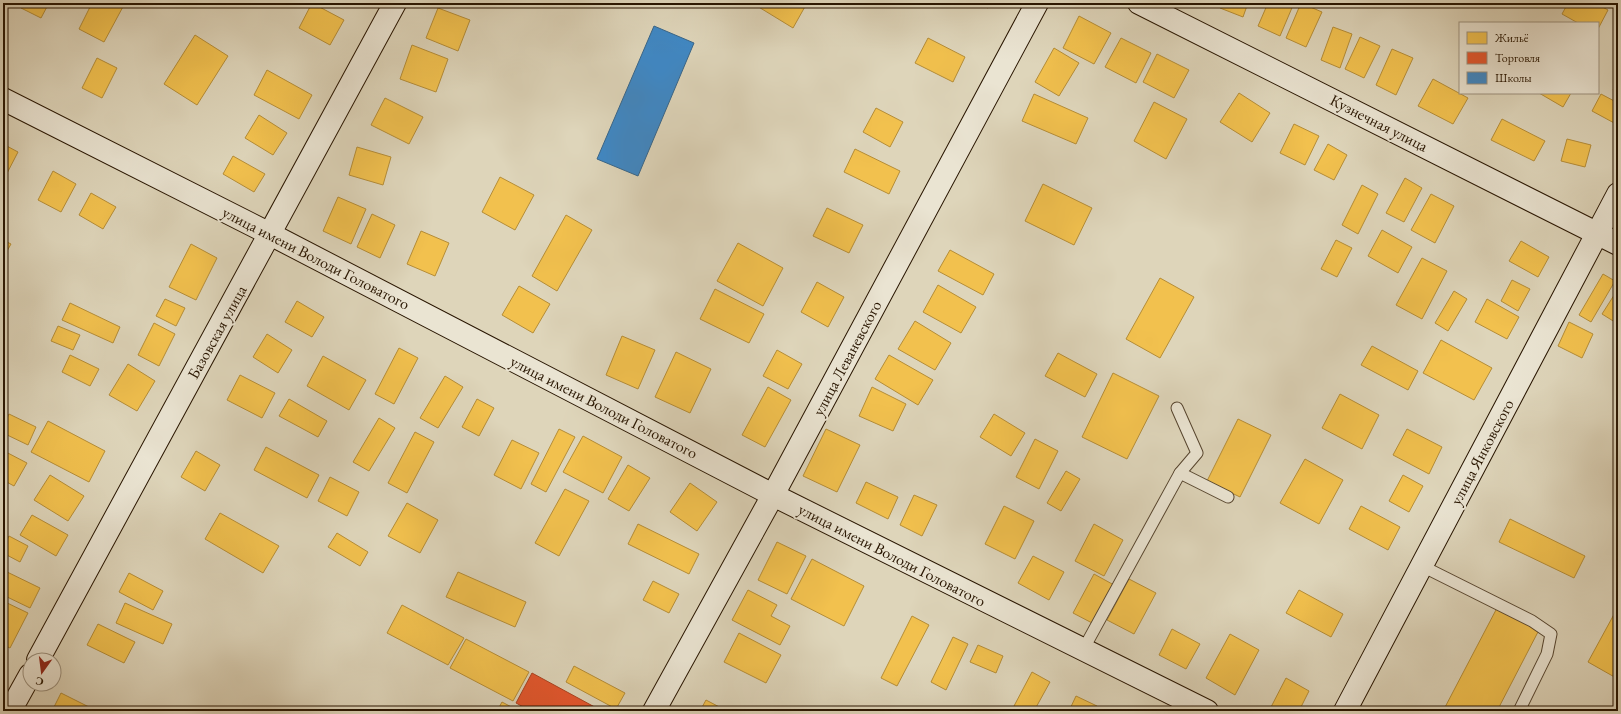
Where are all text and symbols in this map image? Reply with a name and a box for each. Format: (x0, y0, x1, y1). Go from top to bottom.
legend (1459, 22, 1599, 94)
text: Жильё (1494, 30, 1529, 46)
text: Торговля (1495, 50, 1541, 66)
text: Школы (1495, 70, 1532, 86)
street label: Кузнечная улица (1327, 89, 1432, 157)
street label: улица имени Володи Головатого (219, 202, 413, 314)
street label: Базовская улица (183, 281, 252, 383)
street label: улица Леваневского (808, 297, 886, 419)
street label: улица имени Володи Головатого (507, 351, 701, 463)
street label: улица Янковского (1445, 395, 1519, 508)
street label: улица имени Володи Головатого (795, 499, 989, 611)
north arrow (22, 652, 62, 692)
text: С (34, 674, 45, 689)

